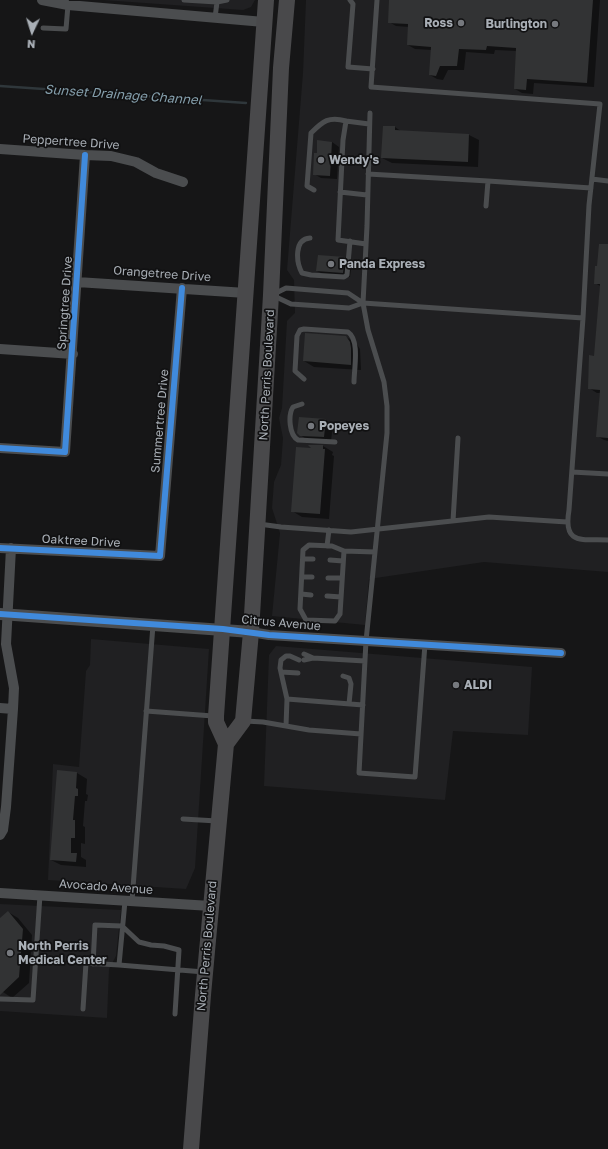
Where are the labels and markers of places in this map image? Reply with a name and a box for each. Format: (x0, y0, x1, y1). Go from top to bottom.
place label: Ross (424, 16, 453, 30)
place label: Burlington (486, 17, 547, 31)
marker: Ross (456, 18, 466, 28)
marker: Burlington (550, 19, 560, 29)
place label: Wendy's (329, 153, 379, 167)
marker: Wendy's (316, 155, 326, 165)
place label: Panda Express (339, 257, 425, 271)
marker: Panda Express (326, 259, 336, 269)
place label: Popeyes (319, 419, 369, 433)
marker: Popeyes (306, 421, 316, 431)
place label: ALDI (464, 678, 492, 692)
marker: ALDI (451, 680, 461, 690)
place label: North Perris Medical Center (18, 939, 107, 967)
marker: North Perris Medical Center (5, 948, 15, 958)

